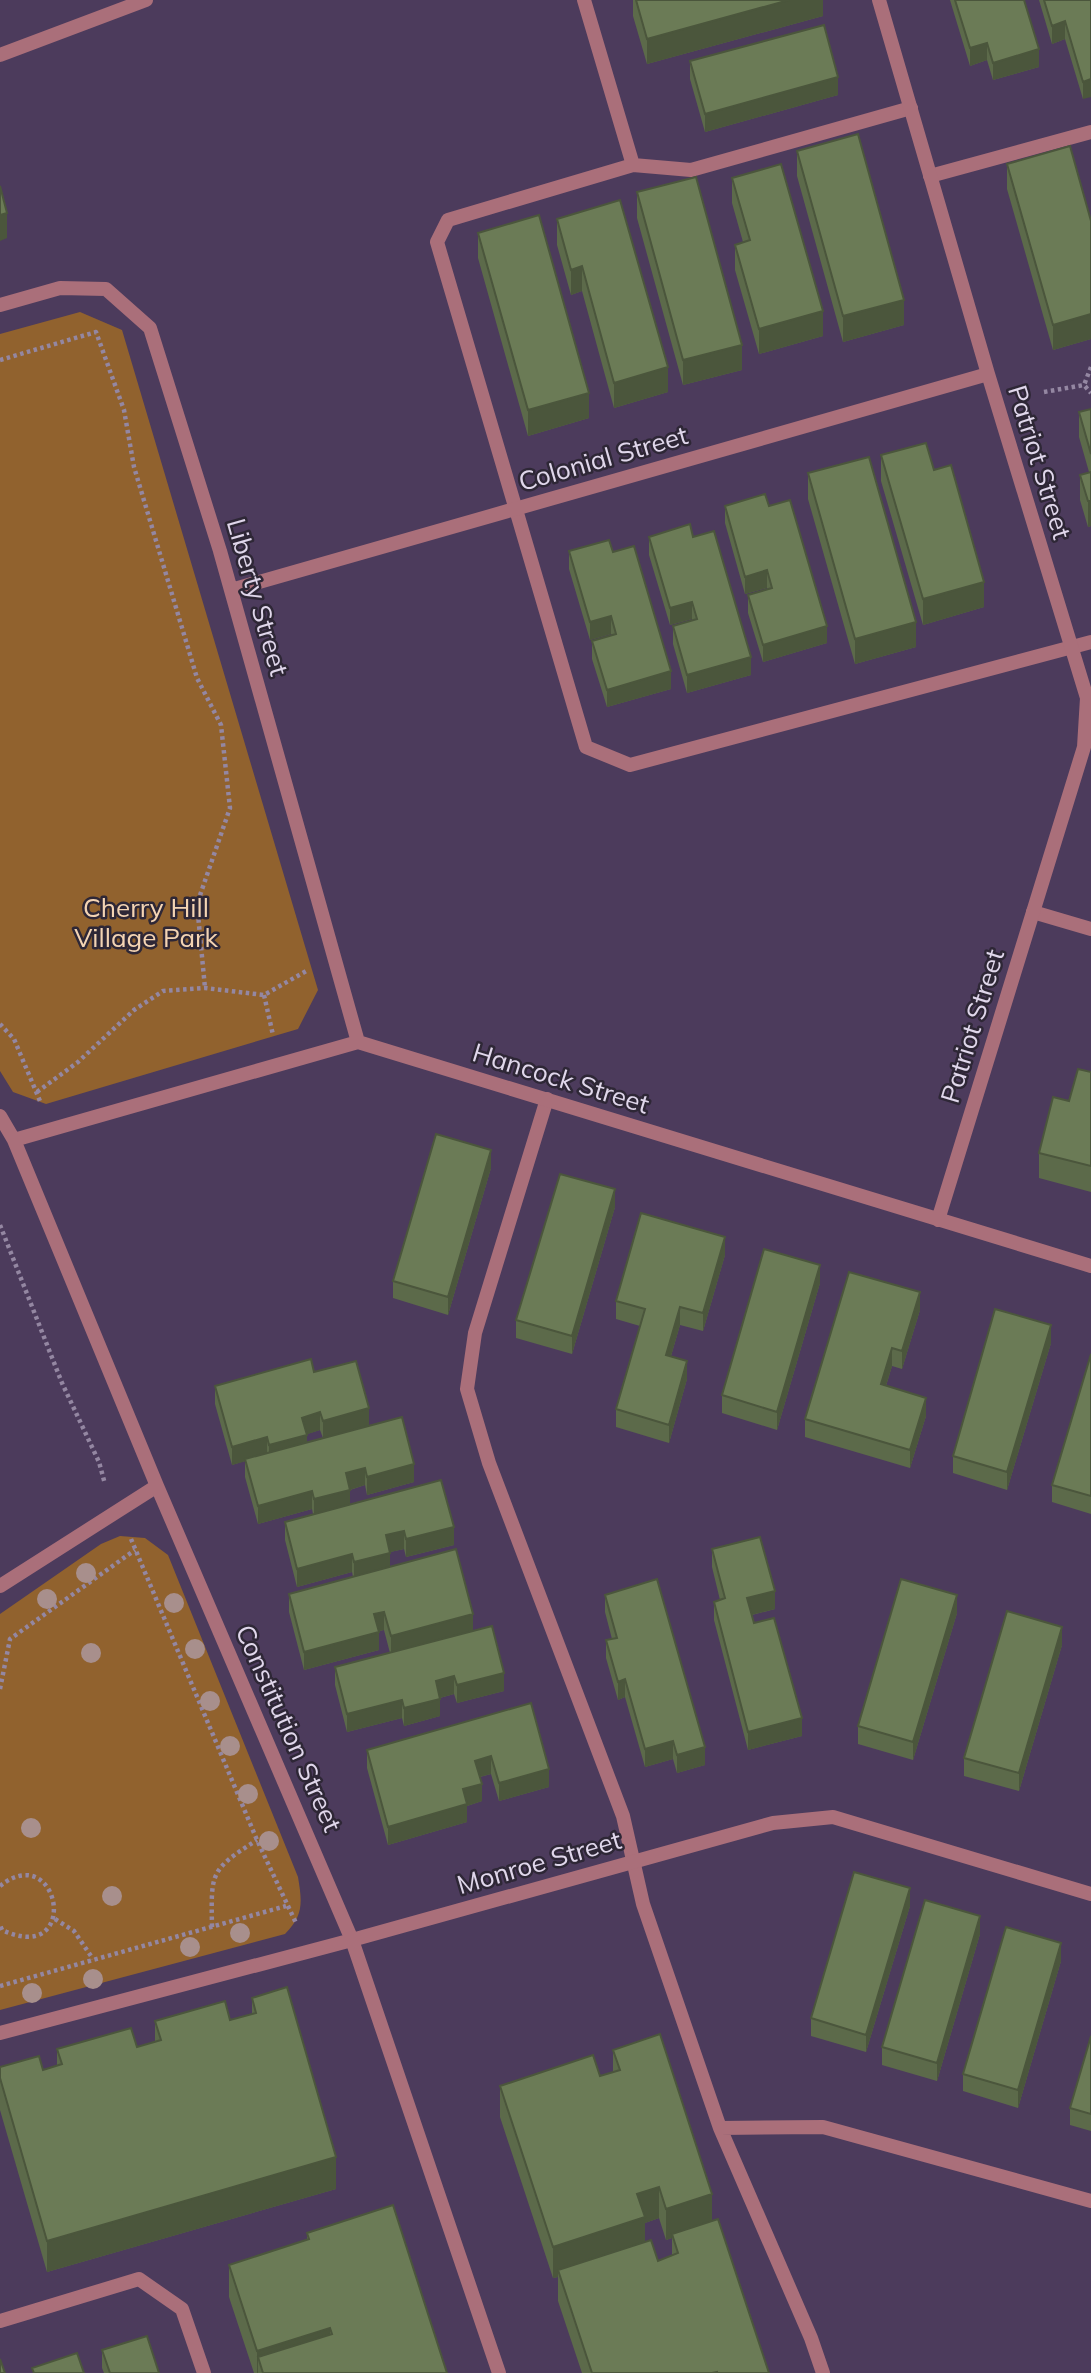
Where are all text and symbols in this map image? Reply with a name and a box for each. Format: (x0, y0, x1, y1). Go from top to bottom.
street label: Patriot Street (1001, 381, 1079, 543)
street label: Colonial Street (515, 418, 691, 498)
street label: Liberty Street (220, 515, 296, 679)
park label: Cherry Hill Village Park (74, 891, 218, 954)
street label: Patriot Street (933, 945, 1011, 1107)
street label: Hancock Street (469, 1035, 653, 1121)
street label: Constitution Street (229, 1619, 349, 1837)
street label: Monroe Street (453, 1823, 625, 1901)

